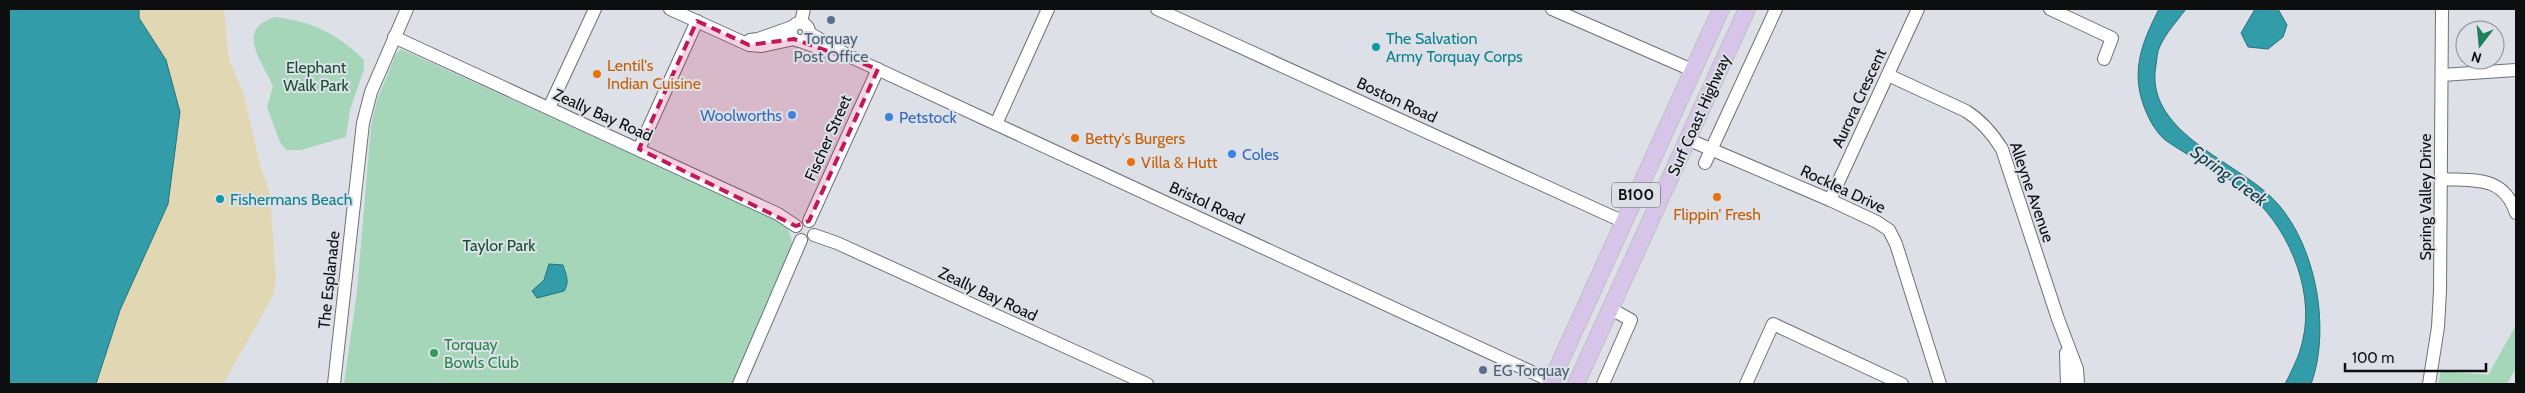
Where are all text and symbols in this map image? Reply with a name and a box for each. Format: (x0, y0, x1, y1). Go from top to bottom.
marker: Torquay Post Office (825, 14, 837, 26)
north arrow (2455, 20, 2505, 70)
place label: Torquay Post Office (794, 29, 868, 66)
place label: The Salvation Army Torquay Corps (1386, 29, 1523, 66)
marker: The Salvation Army Torquay Corps (1370, 41, 1382, 53)
street label: Aurora Crescent (1828, 45, 1890, 150)
text: N (2469, 47, 2484, 68)
street label: Surf Coast Highway (1664, 51, 1734, 179)
place label: Lentil's Indian Cuisine (607, 56, 701, 93)
park label: Elephant Walk Park (283, 58, 350, 95)
marker: Lentil's Indian Cuisine (591, 68, 603, 80)
street label: Boston Road (1354, 73, 1440, 127)
street label: Zeally Bay Road (550, 85, 656, 145)
street label: Fischer Street (801, 91, 856, 184)
place label: Woolworths (700, 106, 782, 125)
place label: Petstock (899, 108, 958, 127)
marker: Woolworths (786, 109, 798, 121)
marker: Petstock (883, 111, 895, 123)
place label: Betty's Burgers (1085, 129, 1185, 148)
marker: Betty's Burgers (1069, 132, 1081, 144)
street label: Spring Valley Drive (2416, 133, 2435, 261)
street label: Alleyne Avenue (2006, 139, 2058, 245)
water label: Spring Creek (2186, 141, 2273, 212)
place label: Coles (1242, 145, 1279, 164)
marker: Coles (1226, 148, 1238, 160)
place label: Villa & Hutt (1141, 153, 1218, 172)
marker: Villa & Hutt (1125, 156, 1137, 168)
street label: Rocklea Drive (1797, 161, 1889, 217)
street label: Bristol Road (1166, 177, 1248, 229)
road number: B100 (1612, 182, 1660, 208)
place label: Fishermans Beach (230, 190, 352, 209)
marker: Flippin' Fresh (1711, 191, 1723, 203)
marker: Fishermans Beach (214, 193, 226, 205)
place label: Flippin' Fresh (1673, 205, 1761, 224)
street label: The Esplanade (314, 230, 344, 330)
park label: Taylor Park (463, 236, 536, 255)
street label: Zeally Bay Road (936, 263, 1040, 325)
place label: Torquay Bowls Club (444, 335, 519, 372)
scale bar (2345, 340, 2486, 372)
marker: Torquay Bowls Club (428, 347, 440, 359)
text: 100 m (2352, 349, 2394, 367)
place label: EG Torquay (1493, 361, 1570, 380)
marker: EG Torquay (1477, 364, 1489, 376)

